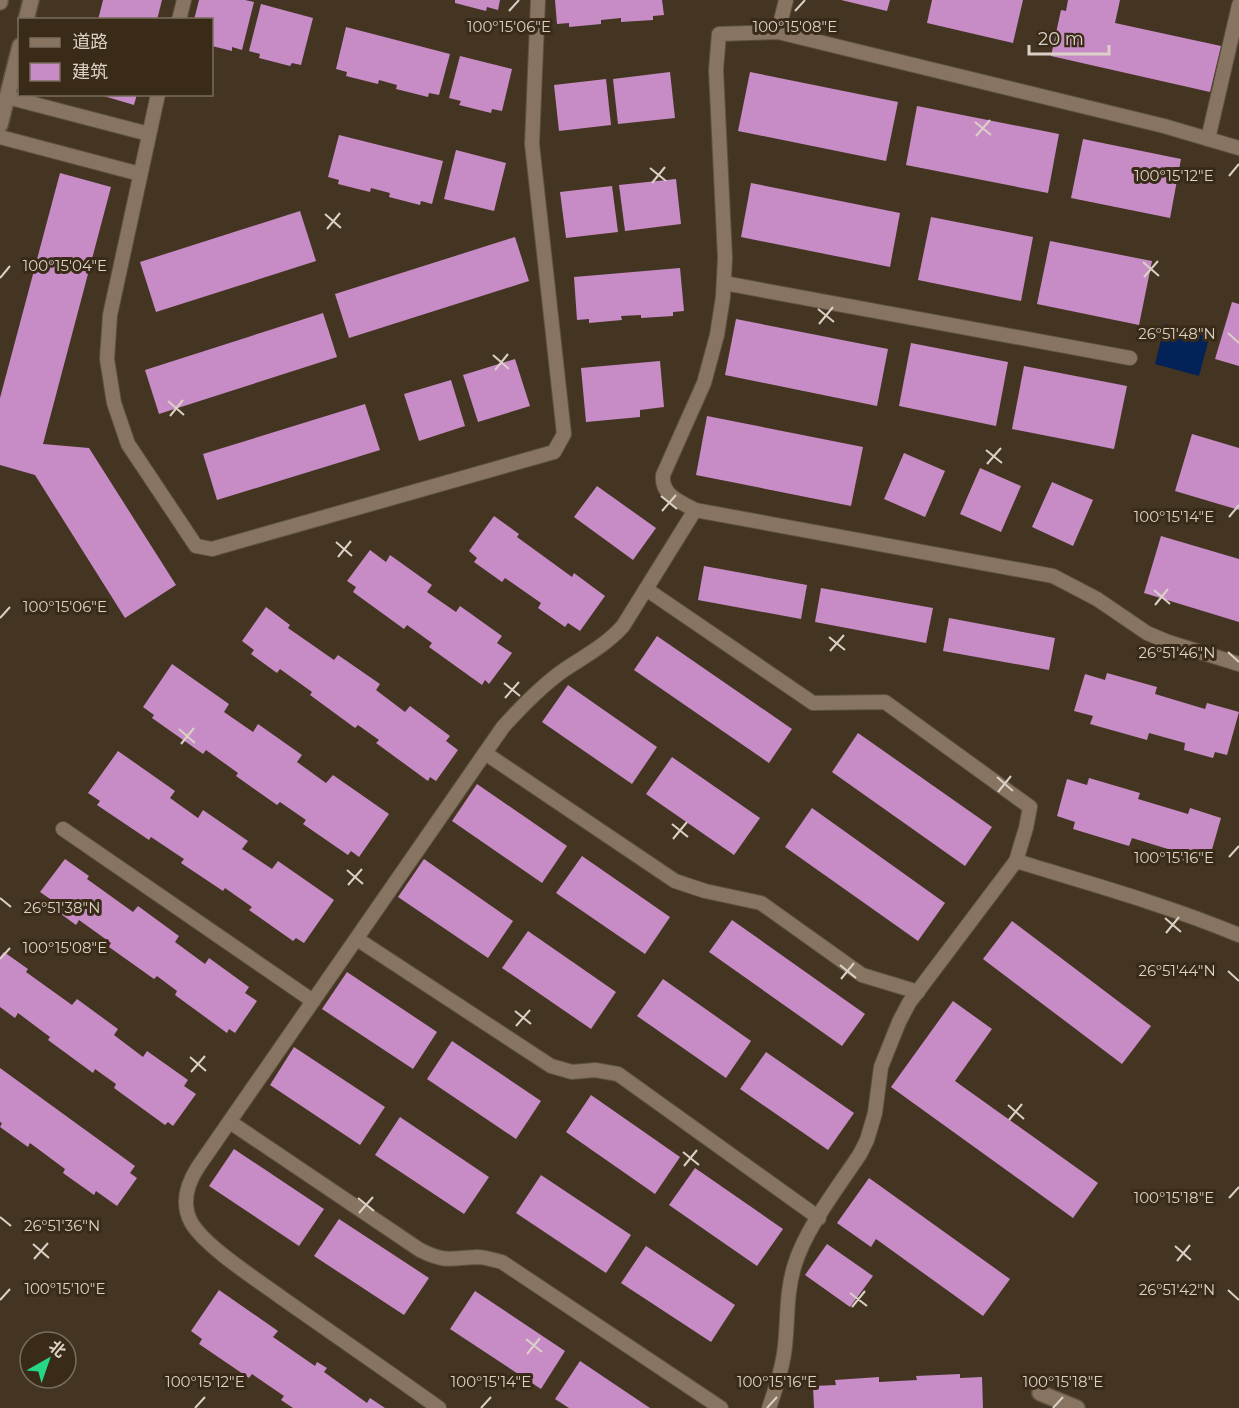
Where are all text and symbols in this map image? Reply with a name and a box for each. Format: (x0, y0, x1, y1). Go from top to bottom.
text: 100°15'06"E (467, 17, 551, 36)
text: 100°15'08"E (753, 17, 837, 36)
legend (18, 18, 213, 96)
scale bar (1029, 18, 1108, 56)
text: 20 m (1038, 28, 1084, 50)
text: 道路 (72, 31, 108, 53)
text: 建筑 (72, 61, 108, 83)
text: 100°15'12"E (1134, 166, 1214, 185)
text: 100°15'04"E (23, 256, 107, 275)
text: 26°51'48"N (1138, 324, 1216, 343)
text: 100°15'14"E (1134, 507, 1214, 526)
text: 100°15'06"E (23, 597, 107, 616)
text: 26°51'46"N (1139, 643, 1215, 662)
text: 100°15'16"E (1134, 848, 1214, 867)
text: 26°51'38"N (24, 898, 100, 917)
text: 100°15'08"E (23, 938, 107, 957)
text: 26°51'44"N (1138, 961, 1216, 980)
text: 100°15'18"E (1134, 1188, 1214, 1207)
text: 26°51'36"N (24, 1216, 100, 1235)
text: 100°15'10"E (25, 1279, 105, 1298)
text: 26°51'42"N (1139, 1280, 1215, 1299)
north arrow (18, 1330, 78, 1390)
text: 北 (45, 1336, 70, 1361)
text: 100°15'12"E (165, 1372, 245, 1391)
text: 100°15'14"E (451, 1372, 531, 1391)
text: 100°15'16"E (737, 1372, 817, 1391)
text: 100°15'18"E (1023, 1372, 1103, 1391)

